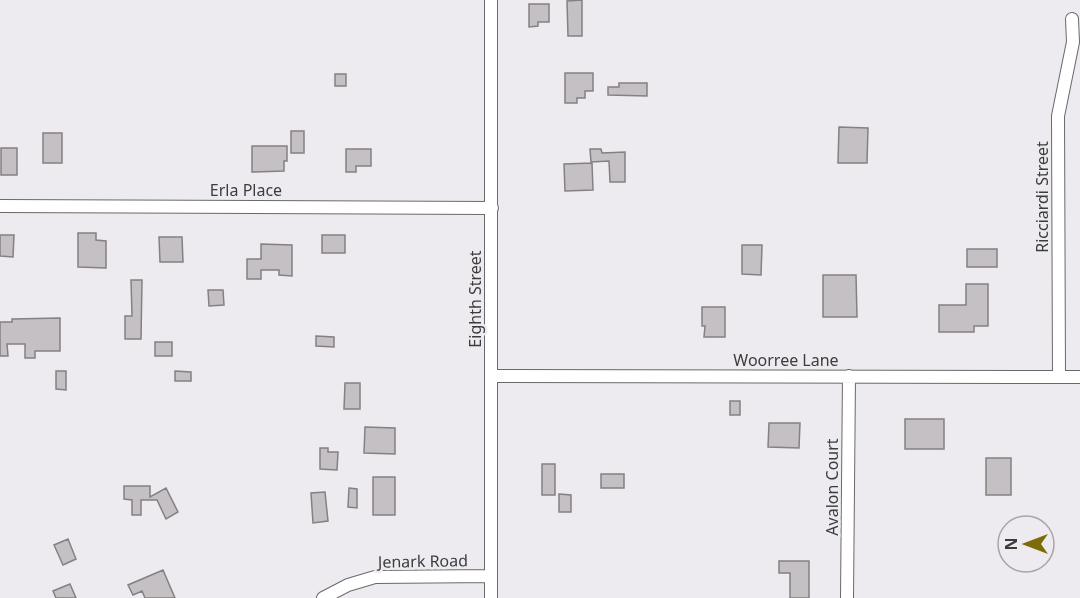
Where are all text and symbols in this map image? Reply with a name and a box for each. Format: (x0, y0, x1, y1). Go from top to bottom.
street label: Ricciardi Street (1031, 141, 1053, 253)
street label: Erla Place (210, 179, 282, 201)
street label: Eighth Street (464, 250, 486, 348)
street label: Woorree Lane (733, 349, 839, 371)
street label: Avalon Court (821, 438, 843, 536)
north arrow (996, 514, 1056, 574)
text: N (1000, 537, 1022, 551)
street label: Jenark Road (376, 549, 468, 573)

